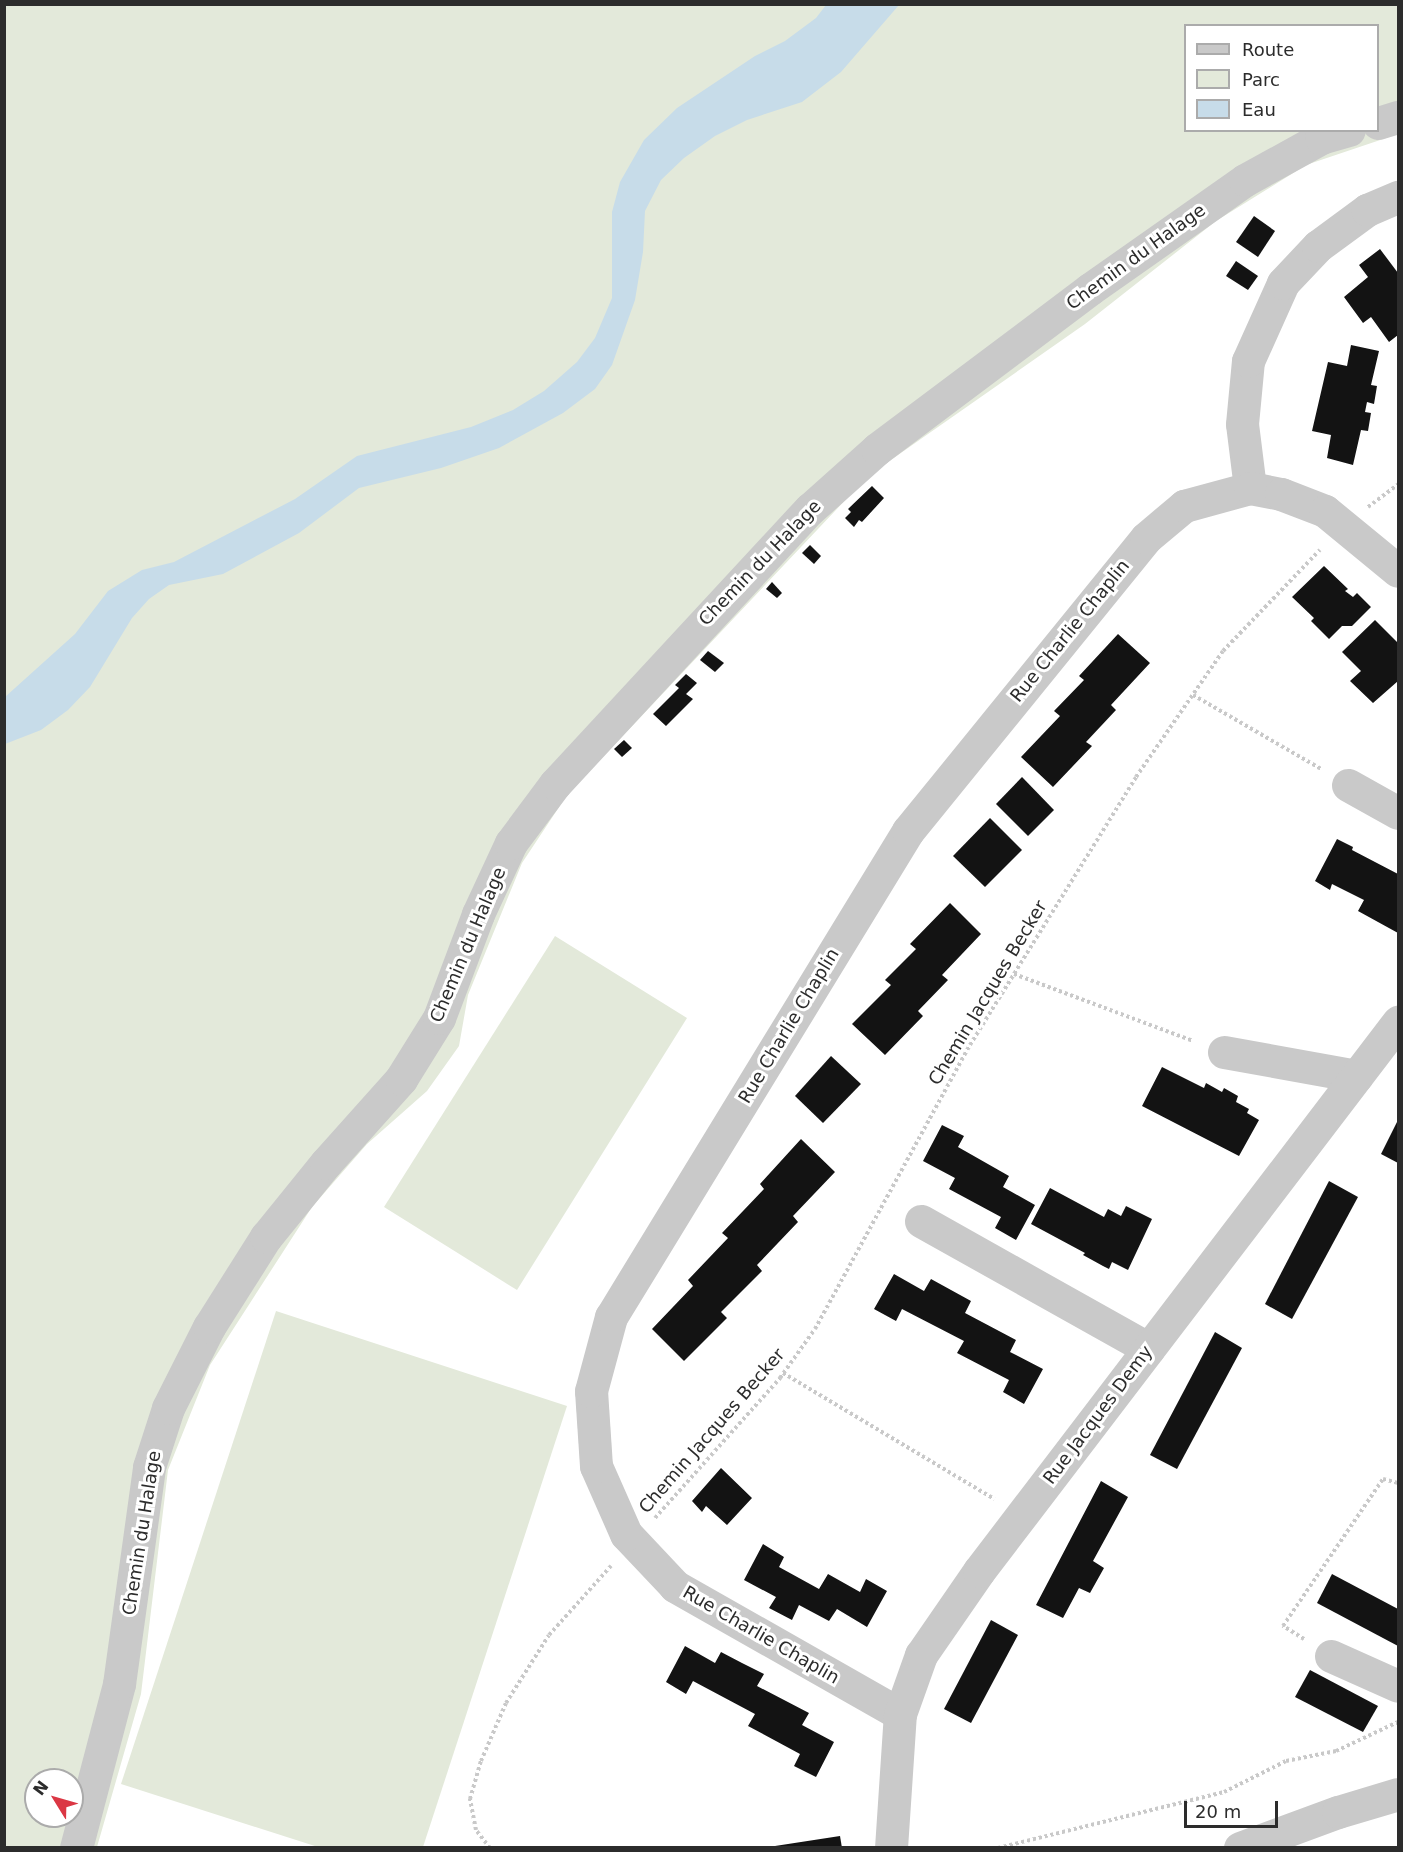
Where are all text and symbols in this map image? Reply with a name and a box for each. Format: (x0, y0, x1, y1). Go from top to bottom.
legend (1184, 24, 1379, 132)
text: Route (1242, 39, 1294, 60)
text: Parc (1242, 69, 1280, 90)
text: Eau (1242, 99, 1276, 120)
street label: Chemin du Halage (1062, 199, 1210, 315)
street label: Chemin du Halage (694, 496, 826, 630)
street label: Rue Charlie Chaplin (1006, 555, 1134, 707)
street label: Chemin du Halage (426, 864, 510, 1026)
street label: Chemin Jacques Becker (924, 897, 1052, 1089)
street label: Rue Charlie Chaplin (734, 945, 844, 1107)
street label: Rue Jacques Demy (1039, 1341, 1157, 1489)
street label: Chemin Jacques Becker (634, 1344, 790, 1518)
street label: Chemin du Halage (118, 1449, 166, 1617)
street label: Rue Charlie Chaplin (679, 1581, 843, 1689)
north arrow (24, 1768, 84, 1828)
text: N (29, 1777, 52, 1799)
scale bar (1187, 1789, 1282, 1827)
text: 20 m (1195, 1801, 1241, 1822)

